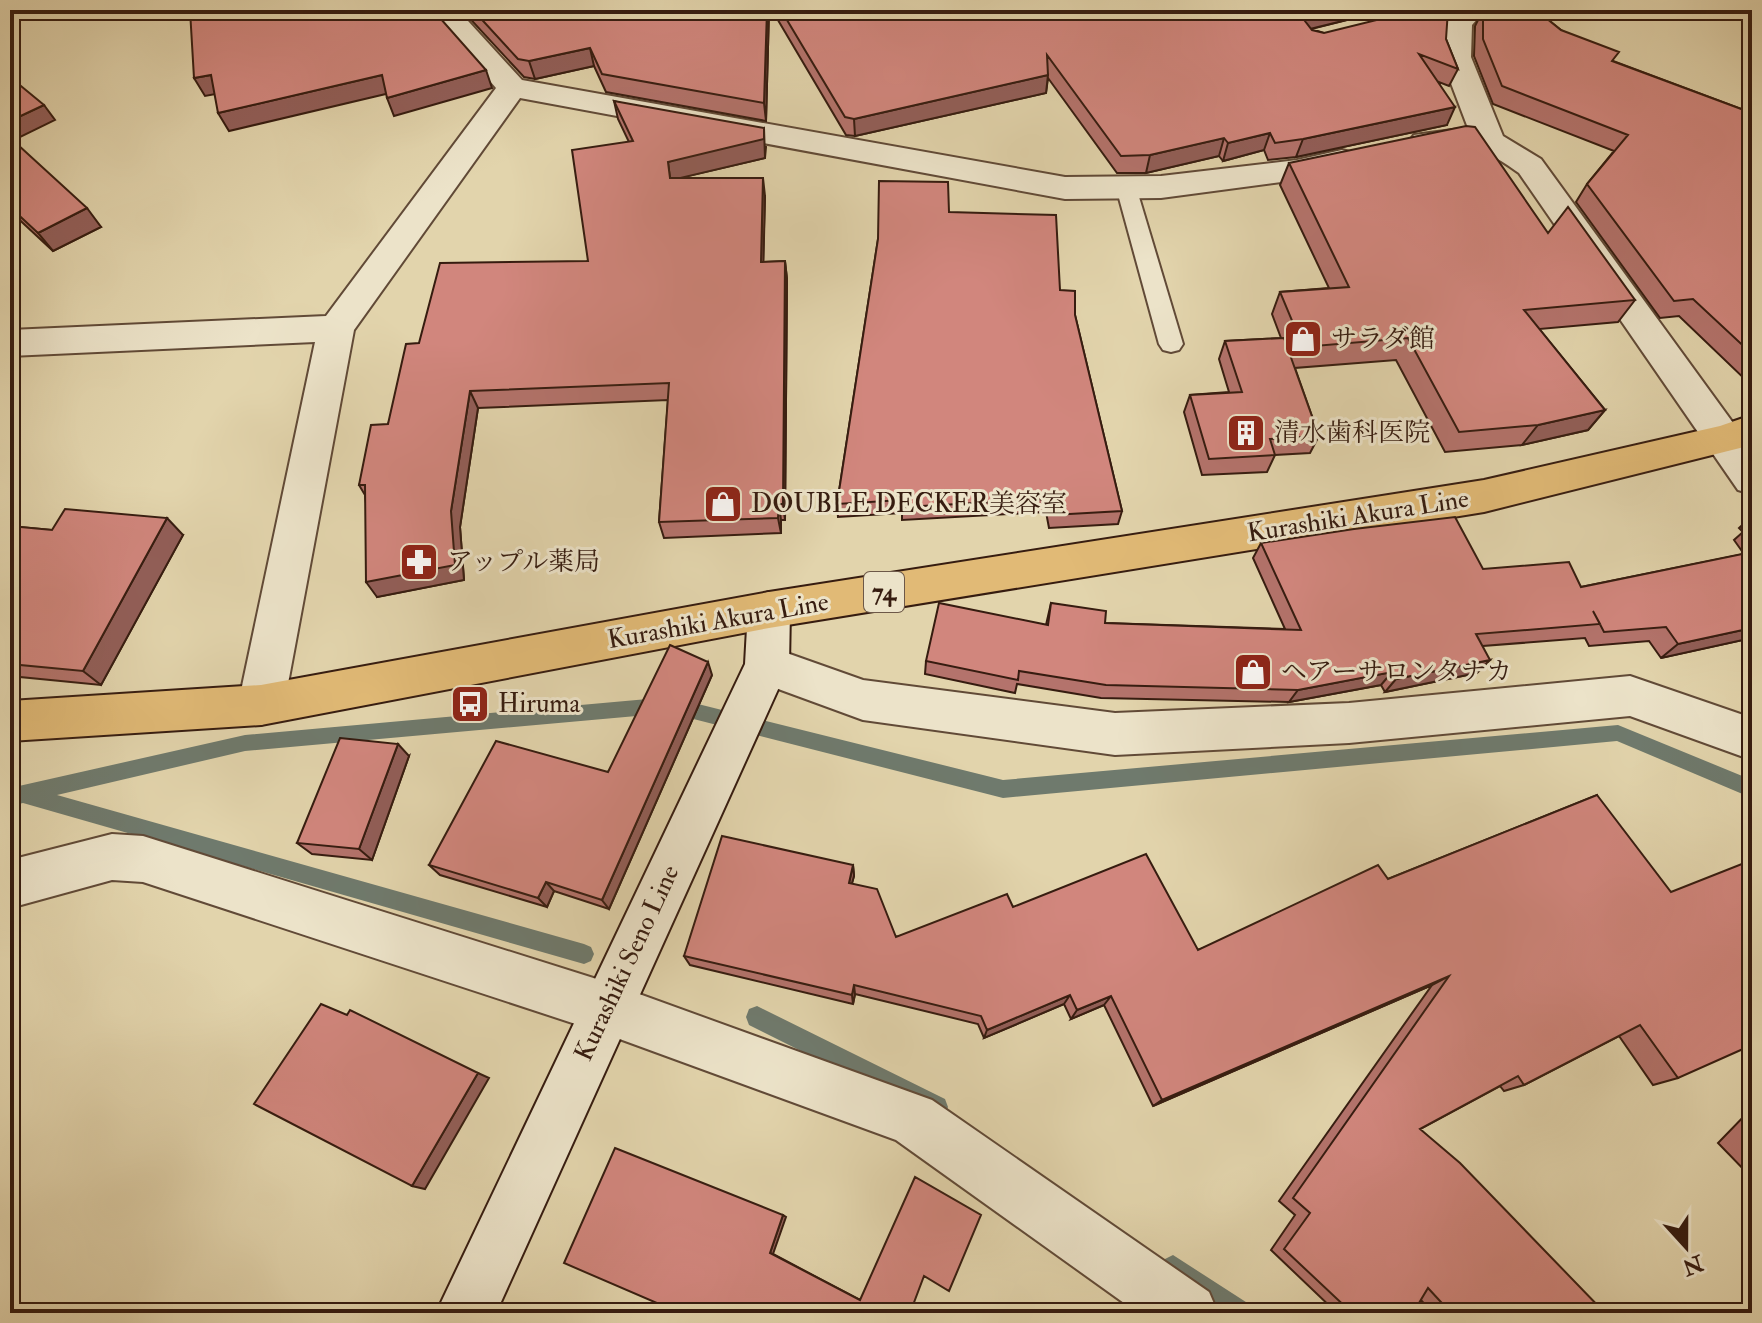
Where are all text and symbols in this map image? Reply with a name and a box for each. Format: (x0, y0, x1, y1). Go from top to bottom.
shop icon: サラダ館 (1282, 318, 1324, 360)
place label: サラダ館 (1331, 323, 1435, 355)
building icon: 清水歯科医院 (1225, 412, 1267, 454)
place label: 清水歯科医院 (1274, 417, 1430, 449)
shop icon: DOUBLE DECKER美容室 (702, 483, 744, 525)
street label: Kurashiki Akura Line (1245, 483, 1471, 549)
place label: DOUBLE DECKER美容室 (751, 488, 1067, 520)
pharmacy icon: アップル薬局 (398, 541, 440, 583)
place label: アップル薬局 (447, 546, 600, 578)
road number: 74 (864, 572, 904, 612)
street label: Kurashiki Akura Line (605, 586, 831, 656)
shop icon: ヘアーサロンタナカ (1232, 651, 1274, 693)
place label: ヘアーサロンタナカ (1281, 656, 1512, 688)
bus stop icon: Hiruma (449, 683, 491, 725)
place label: Hiruma (498, 688, 581, 720)
street label: Kurashiki Seno Line (568, 860, 686, 1066)
north arrow (1646, 1207, 1726, 1287)
text: N (1678, 1248, 1708, 1281)

